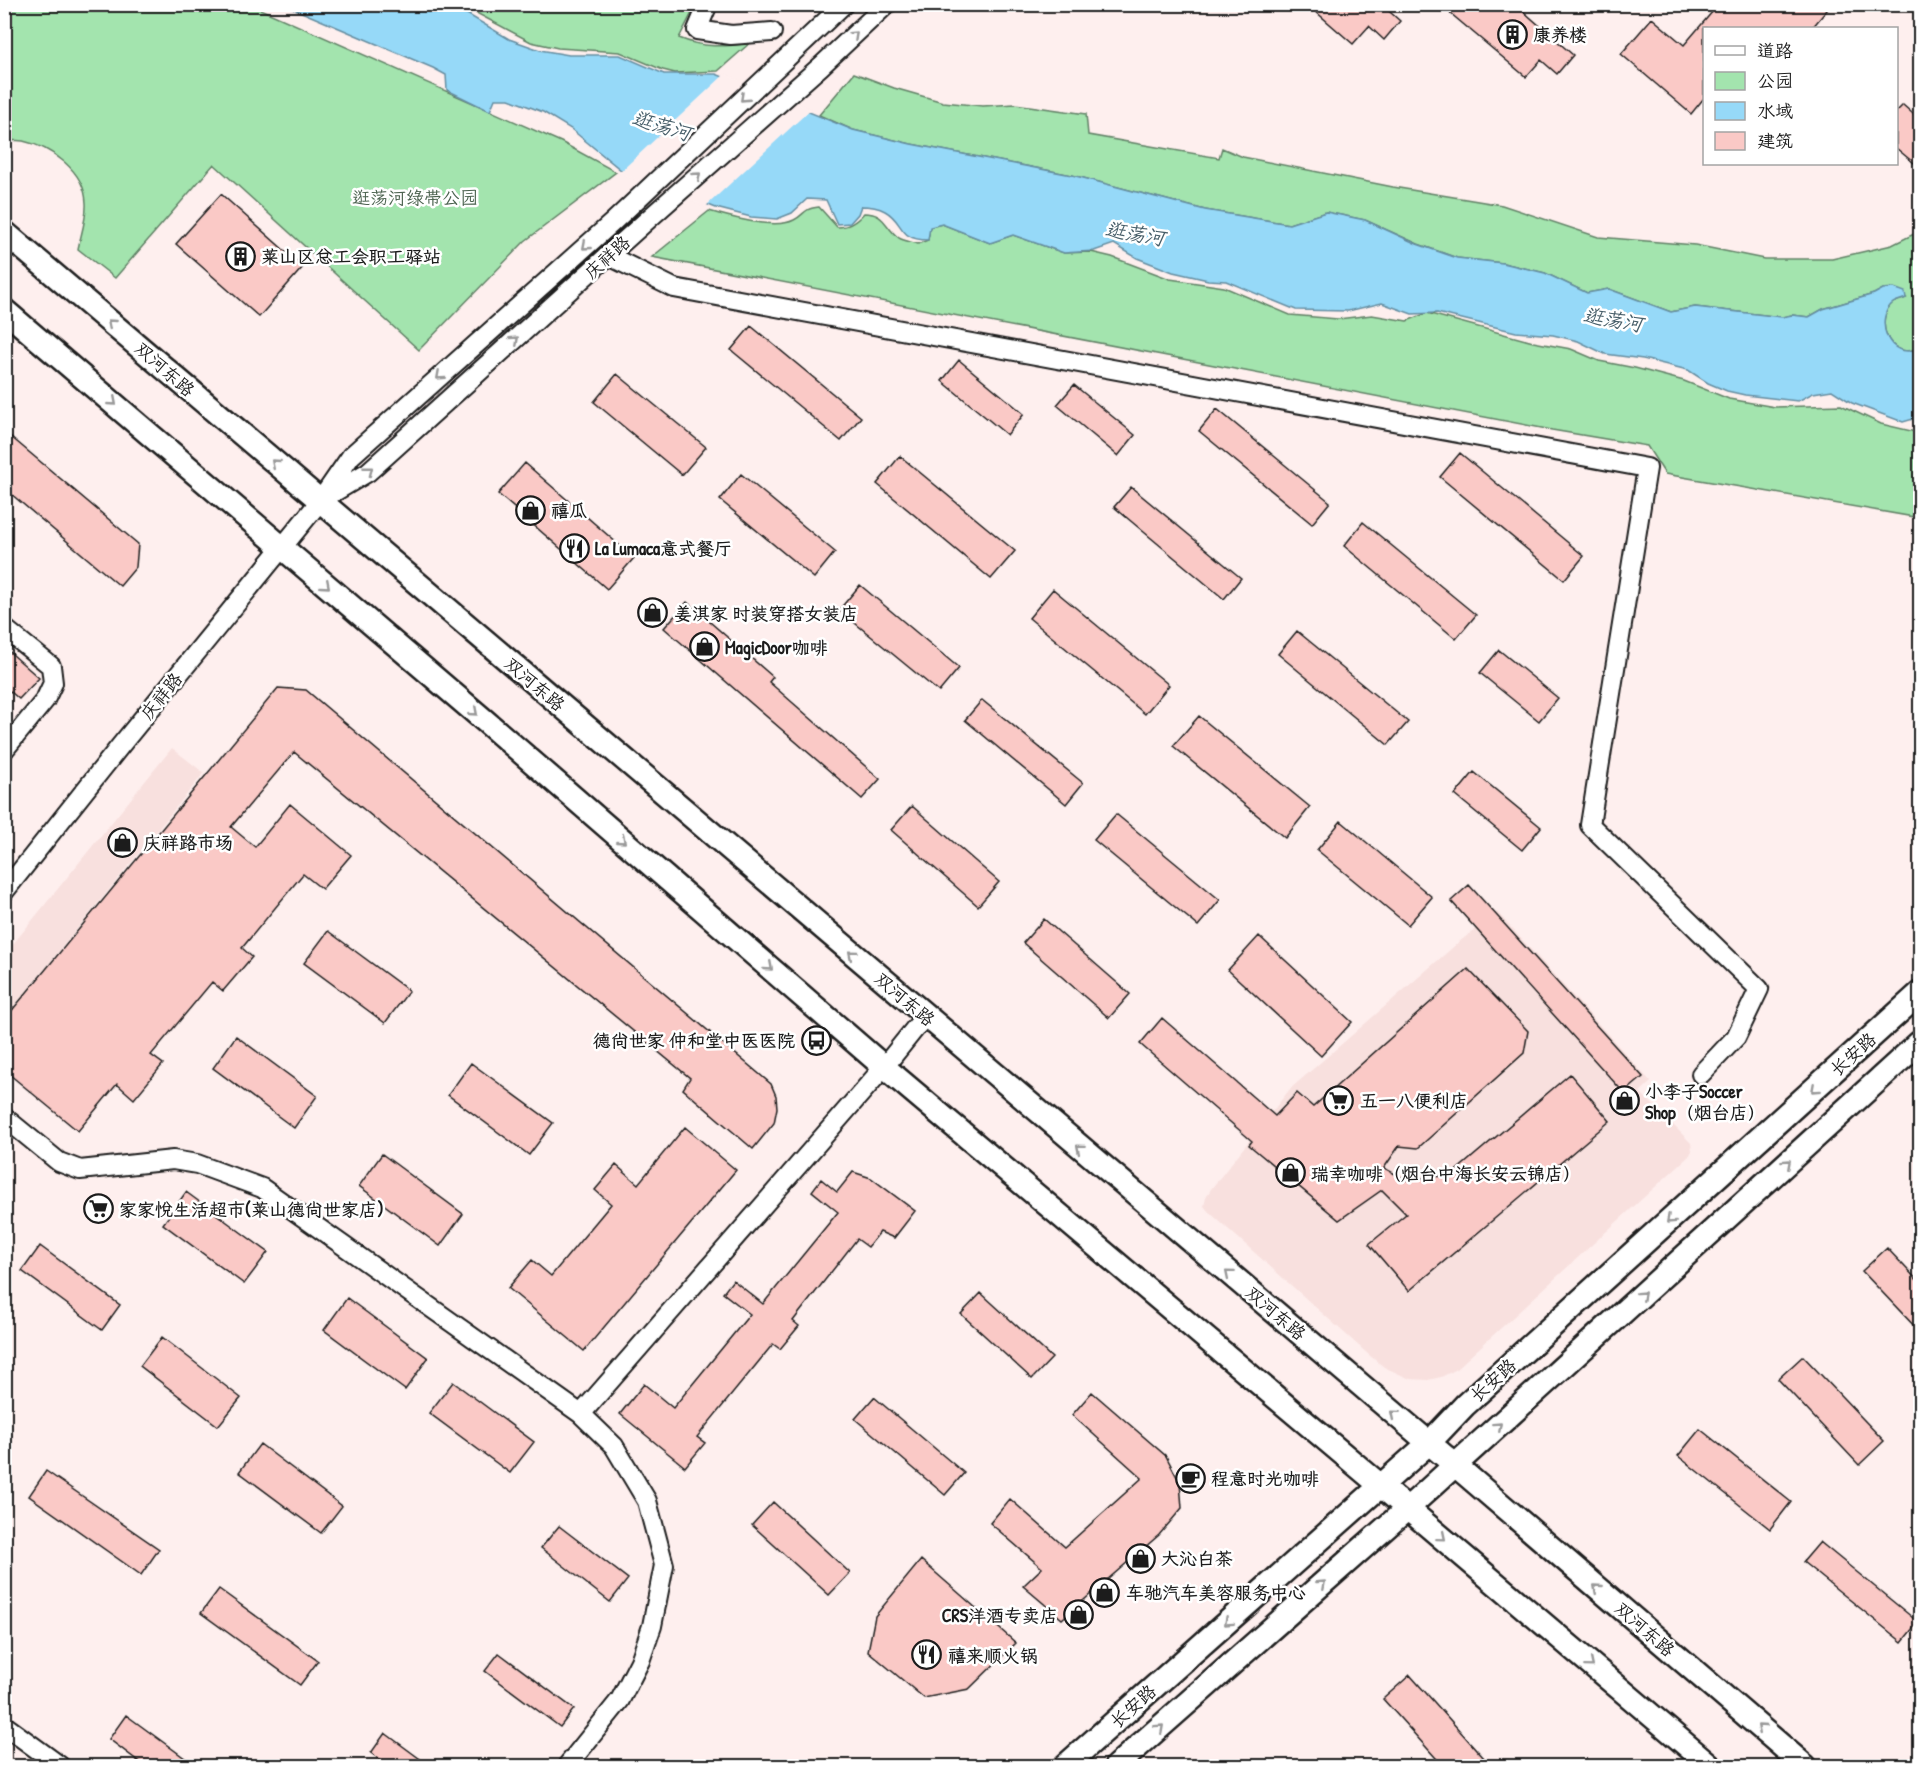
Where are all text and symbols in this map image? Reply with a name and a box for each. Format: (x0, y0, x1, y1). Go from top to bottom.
building icon: 康养楼 (1496, 18, 1528, 50)
place label: 康养楼 (1533, 22, 1587, 47)
legend (1703, 27, 1898, 165)
one-way arrow (847, 31, 858, 42)
text: 道路 (1757, 38, 1793, 63)
text: 公园 (1757, 68, 1793, 93)
one-way arrow (740, 90, 751, 101)
text: 水域 (1757, 98, 1793, 123)
water label: 逛荡河 (629, 103, 698, 148)
text: 建筑 (1757, 128, 1793, 153)
one-way arrow (690, 172, 700, 183)
park label: 逛荡河绿带公园 (352, 185, 478, 210)
water label: 逛荡河 (1103, 214, 1170, 252)
street label: 庆祥路 (579, 230, 635, 284)
one-way arrow (582, 239, 592, 250)
building icon: 莱山区总工会职工驿站 (224, 240, 256, 272)
place label: 莱山区总工会职工驿站 (261, 244, 441, 269)
water label: 逛荡河 (1581, 300, 1648, 338)
one-way arrow (107, 319, 118, 330)
street label: 双河东路 (130, 336, 200, 402)
one-way arrow (508, 336, 518, 347)
one-way arrow (436, 369, 447, 380)
one-way arrow (106, 395, 117, 406)
one-way arrow (271, 459, 282, 470)
one-way arrow (362, 466, 373, 477)
shop icon: 禧瓜 (514, 494, 546, 526)
place label: 禧瓜 (551, 498, 587, 523)
restaurant icon: La Lumaca意式餐厅 (558, 532, 590, 564)
place label: La Lumaca意式餐厅 (595, 536, 732, 561)
one-way arrow (319, 578, 330, 589)
shop icon: 姜淇家 时装穿搭女装店 (637, 597, 669, 629)
place label: 姜淇家 时装穿搭女装店 (674, 601, 858, 626)
shop icon: MagicDoor咖啡 (688, 631, 720, 663)
place label: MagicDoor咖啡 (725, 635, 828, 661)
street label: 双河东路 (499, 651, 571, 717)
street label: 庆祥路 (134, 667, 188, 725)
one-way arrow (467, 705, 478, 716)
shop icon: 庆祥路市场 (106, 826, 138, 858)
place label: 庆祥路市场 (143, 830, 233, 855)
one-way arrow (615, 832, 626, 843)
one-way arrow (848, 950, 859, 961)
one-way arrow (762, 960, 773, 971)
street label: 双河东路 (869, 966, 941, 1032)
bus stop icon: 德尚世家 仲和堂中医医院 (800, 1024, 832, 1056)
street label: 长安路 (1825, 1027, 1881, 1081)
place label: 德尚世家 仲和堂中医医院 (593, 1028, 795, 1053)
place label: 小李子Soccer Shop（烟台店） (1645, 1079, 1766, 1126)
one-way arrow (1811, 1082, 1822, 1093)
supermarket icon: 五一八便利店 (1323, 1084, 1355, 1116)
shop icon: 小李子Soccer Shop（烟台店） (1608, 1085, 1640, 1117)
place label: 五一八便利店 (1360, 1088, 1468, 1113)
one-way arrow (1076, 1144, 1087, 1155)
shop icon: 瑞幸咖啡（烟台中海长安云锦店） (1274, 1157, 1306, 1189)
one-way arrow (1779, 1160, 1790, 1171)
place label: 瑞幸咖啡（烟台中海长安云锦店） (1311, 1161, 1581, 1186)
supermarket icon: 家家悦生活超市(莱山德尚世家店) (82, 1193, 114, 1225)
place label: 家家悦生活超市(莱山德尚世家店) (119, 1197, 384, 1222)
one-way arrow (1666, 1213, 1677, 1224)
one-way arrow (1225, 1270, 1236, 1281)
street label: 双河东路 (1240, 1280, 1312, 1346)
one-way arrow (1635, 1291, 1646, 1302)
street label: 长安路 (1465, 1353, 1521, 1407)
one-way arrow (1390, 1410, 1401, 1421)
one-way arrow (1491, 1422, 1502, 1433)
cafe icon: 程意时光咖啡 (1174, 1462, 1206, 1494)
place label: 程意时光咖啡 (1211, 1466, 1319, 1491)
one-way arrow (1435, 1530, 1446, 1541)
shop icon: 大沁白茶 (1124, 1542, 1156, 1574)
place label: 大沁白茶 (1161, 1546, 1233, 1571)
shop icon: 车驰汽车美容服务中心 (1089, 1576, 1121, 1608)
place label: 车驰汽车美容服务中心 (1126, 1580, 1306, 1605)
one-way arrow (1315, 1580, 1326, 1591)
one-way arrow (1593, 1584, 1604, 1595)
street label: 双河东路 (1610, 1596, 1680, 1662)
shop icon: CRS洋酒专卖店 (1063, 1599, 1095, 1631)
place label: CRS洋酒专卖店 (942, 1603, 1058, 1628)
one-way arrow (1224, 1615, 1235, 1626)
restaurant icon: 禧来顺火锅 (911, 1639, 943, 1671)
place label: 禧来顺火锅 (948, 1643, 1038, 1668)
one-way arrow (1584, 1657, 1594, 1668)
street label: 长安路 (1105, 1679, 1161, 1733)
one-way arrow (1153, 1724, 1164, 1735)
one-way arrow (1757, 1725, 1768, 1736)

